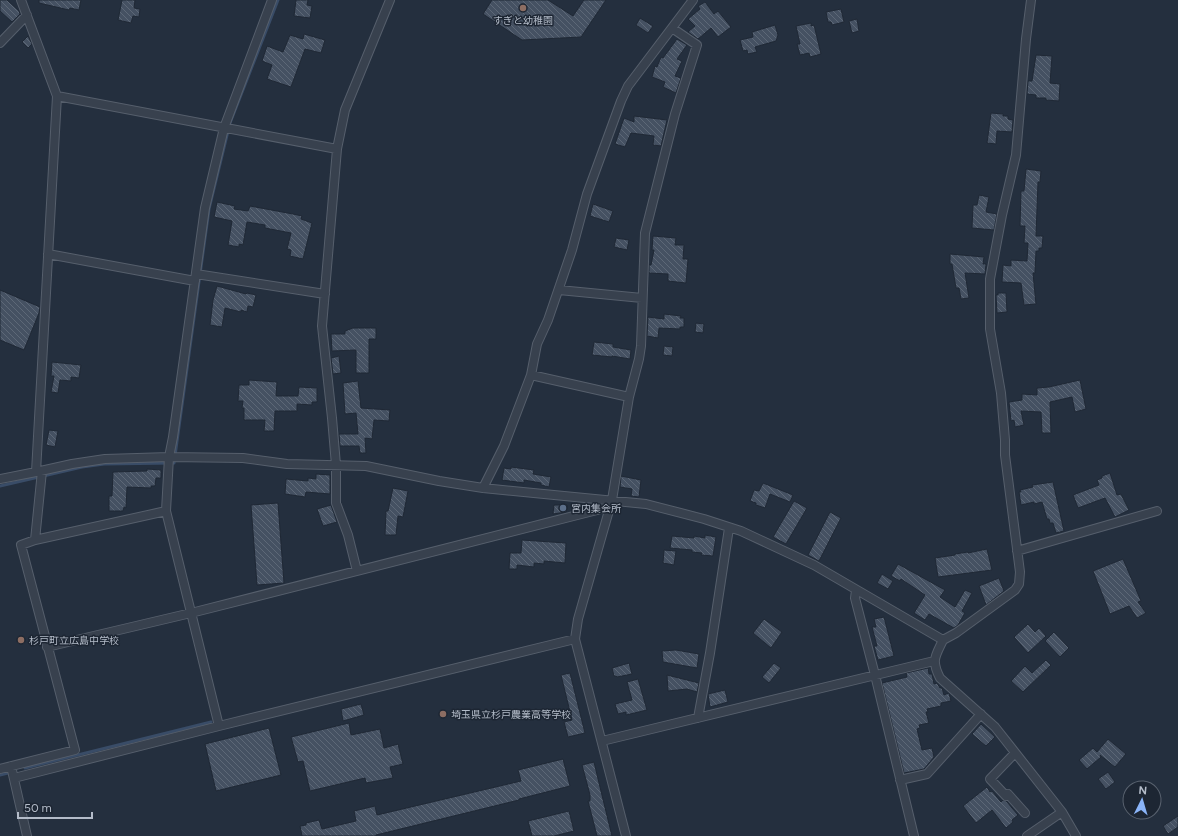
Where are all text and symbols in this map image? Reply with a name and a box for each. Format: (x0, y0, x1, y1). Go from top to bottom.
marker: すぎと幼稚園 (518, 3, 528, 13)
place label: すぎと幼稚園 (493, 14, 553, 27)
place label: 宮内集会所 (571, 502, 621, 515)
marker: 宮内集会所 (558, 503, 568, 513)
place label: 杉戸町立広島中学校 (29, 634, 119, 647)
marker: 杉戸町立広島中学校 (16, 635, 26, 645)
place label: 埼玉県立杉戸農業高等学校 (451, 708, 571, 721)
marker: 埼玉県立杉戸農業高等学校 (438, 709, 448, 719)
north arrow (1122, 780, 1162, 820)
text: N (1138, 784, 1148, 797)
scale bar (18, 794, 92, 820)
text: 50 m (24, 801, 52, 815)

